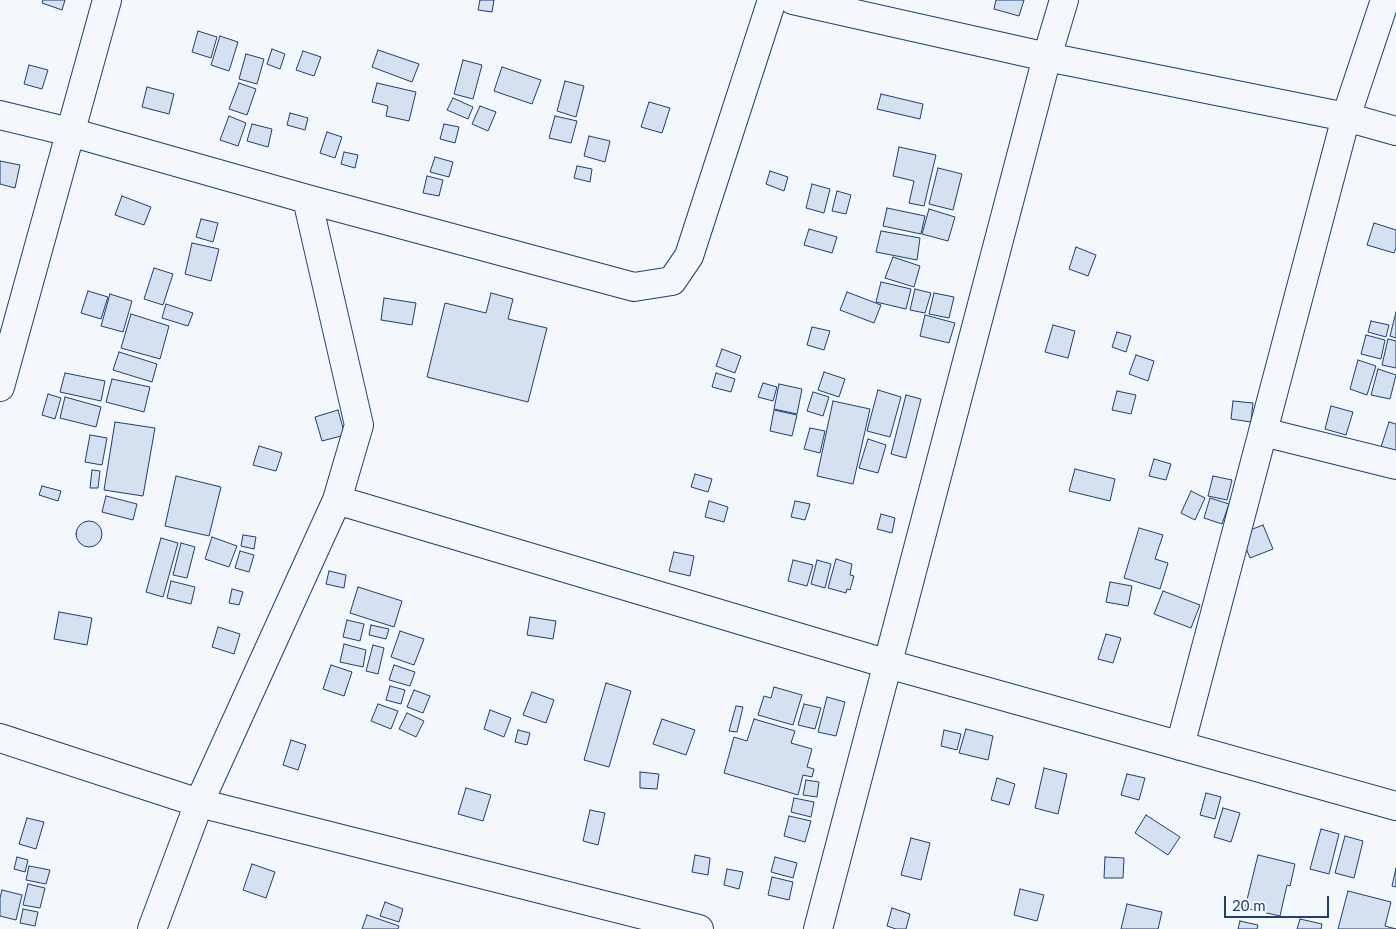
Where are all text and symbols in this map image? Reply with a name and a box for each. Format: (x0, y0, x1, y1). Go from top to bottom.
scale bar (1226, 886, 1331, 918)
text: 20 m (1232, 896, 1266, 914)

